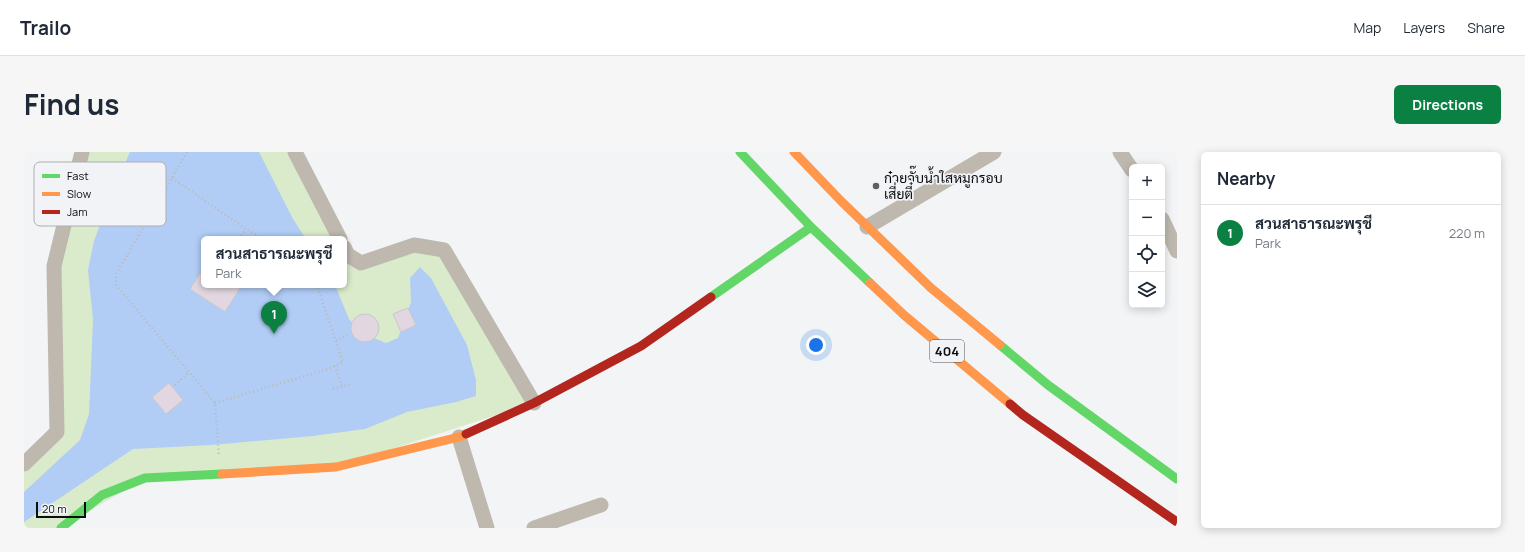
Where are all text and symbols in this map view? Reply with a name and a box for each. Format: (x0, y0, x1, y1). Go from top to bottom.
text: Trailo (20, 15, 71, 41)
text: Map (1353, 18, 1381, 37)
text: Layers (1403, 18, 1445, 37)
text: Share (1467, 18, 1505, 37)
text: Find us (24, 85, 119, 123)
button: Directions (1394, 85, 1501, 124)
legend (34, 162, 166, 226)
map controls (1129, 164, 1165, 308)
button: + (1129, 164, 1165, 200)
place label: ก๋วยจั๊บน้ำใสหมูกรอบ เสี่ยตี๋ (884, 165, 1003, 203)
text: Nearby (1217, 167, 1275, 190)
text: Fast (67, 168, 89, 183)
marker: ก๋วยจั๊บน้ำใสหมูกรอบ เสี่ยตี๋ (871, 181, 881, 191)
text: Slow (67, 186, 92, 201)
button: − (1129, 200, 1165, 236)
text: Jam (67, 204, 88, 219)
text: สวนสาธารณะพรุชี (1255, 213, 1372, 234)
text: 1 (1227, 224, 1233, 242)
text: 220 m (1449, 224, 1485, 242)
text: Park (1255, 234, 1281, 252)
popup (201, 236, 347, 288)
button: locate (1129, 236, 1165, 272)
text: สวนสาธารณะพรุชี (215, 243, 333, 264)
text: Park (215, 264, 241, 282)
button: layers (1129, 272, 1165, 308)
pin: 1 (261, 301, 287, 334)
your location (806, 335, 826, 355)
road number: 404 (930, 340, 964, 362)
scale bar (36, 500, 86, 519)
text: 20 m (42, 501, 67, 516)

